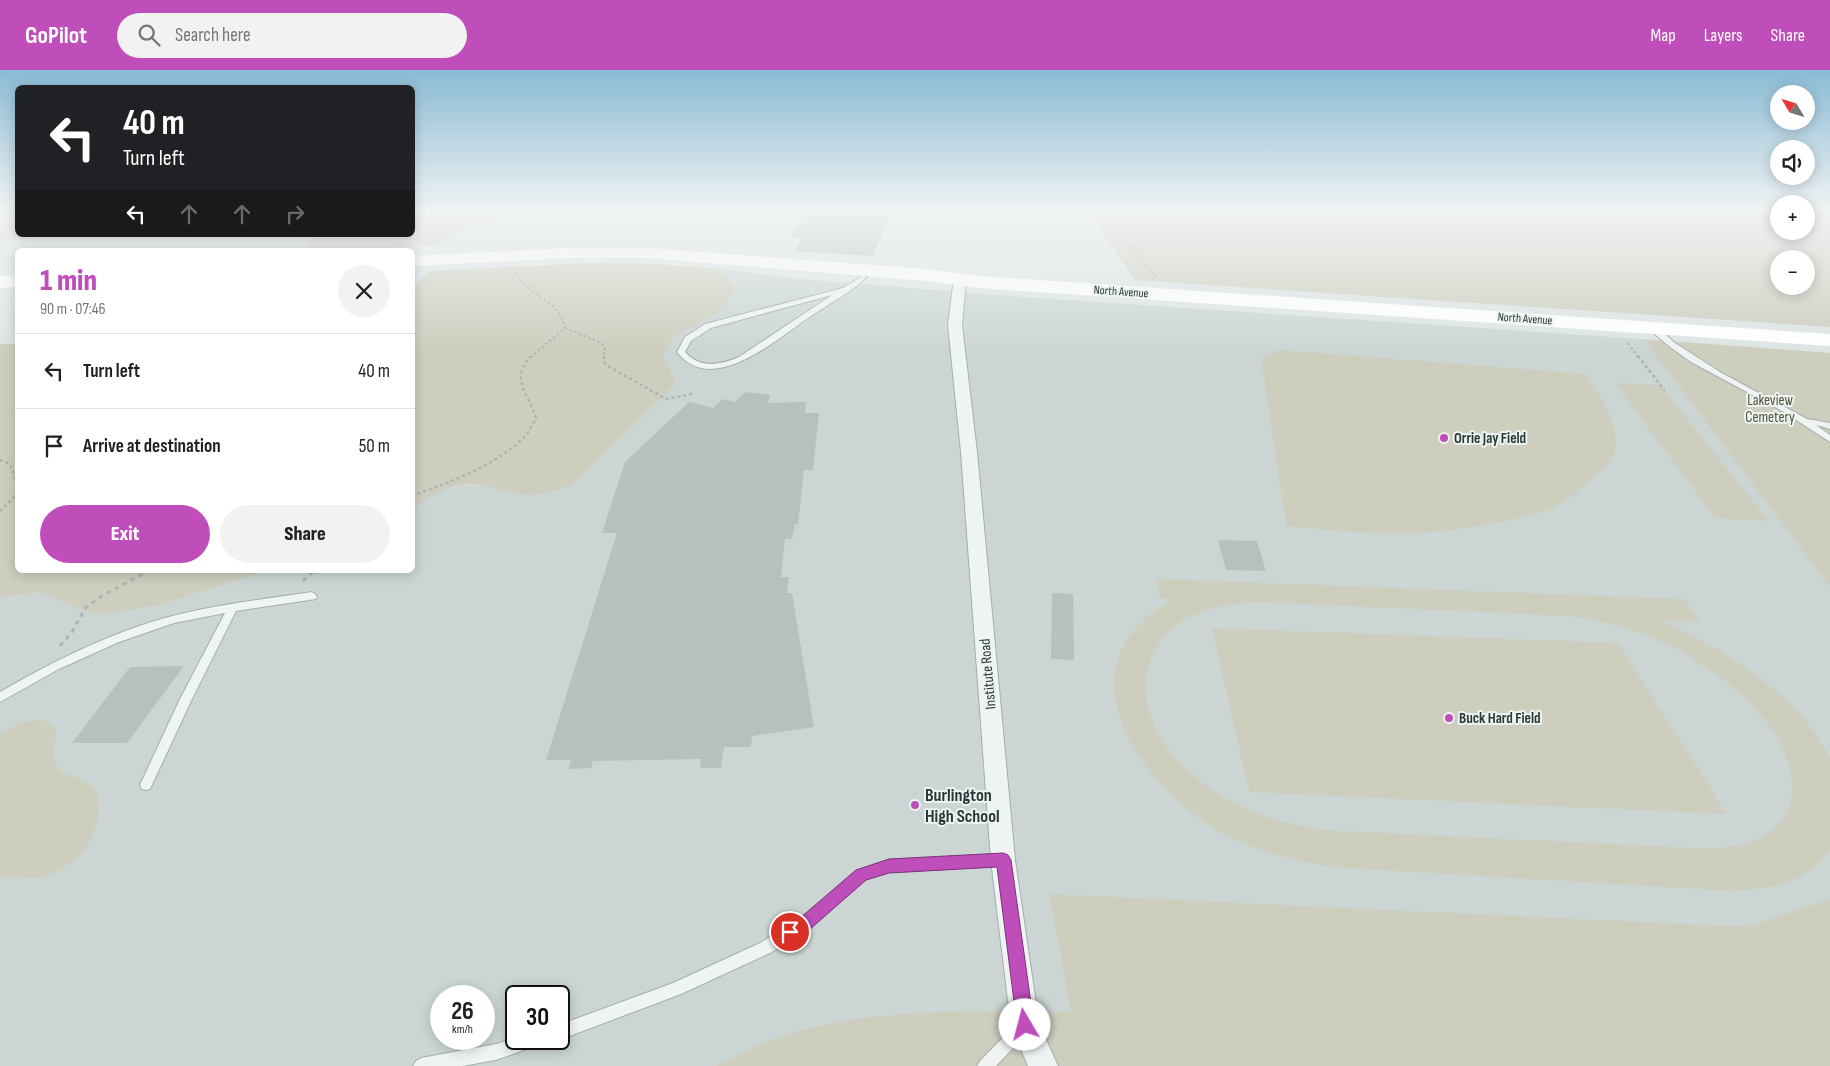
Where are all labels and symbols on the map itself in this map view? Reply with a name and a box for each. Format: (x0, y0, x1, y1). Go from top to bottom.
north arrow (1770, 85, 1815, 130)
street label: North Avenue (1093, 283, 1149, 301)
street label: North Avenue (1497, 310, 1553, 328)
park label: Lakeview Cemetery (1745, 391, 1795, 427)
place label: Orrie Jay Field (1454, 429, 1526, 448)
marker: Orrie Jay Field (1438, 432, 1450, 444)
street label: Institute Road (975, 638, 1001, 710)
place label: Buck Hard Field (1459, 709, 1540, 728)
marker: Buck Hard Field (1443, 712, 1455, 724)
place label: Burlington High School (925, 785, 1000, 827)
marker: Burlington High School (909, 799, 921, 811)
pin (769, 911, 811, 953)
speed limit sign: 30 (505, 985, 570, 1050)
position arrow (998, 998, 1050, 1050)

